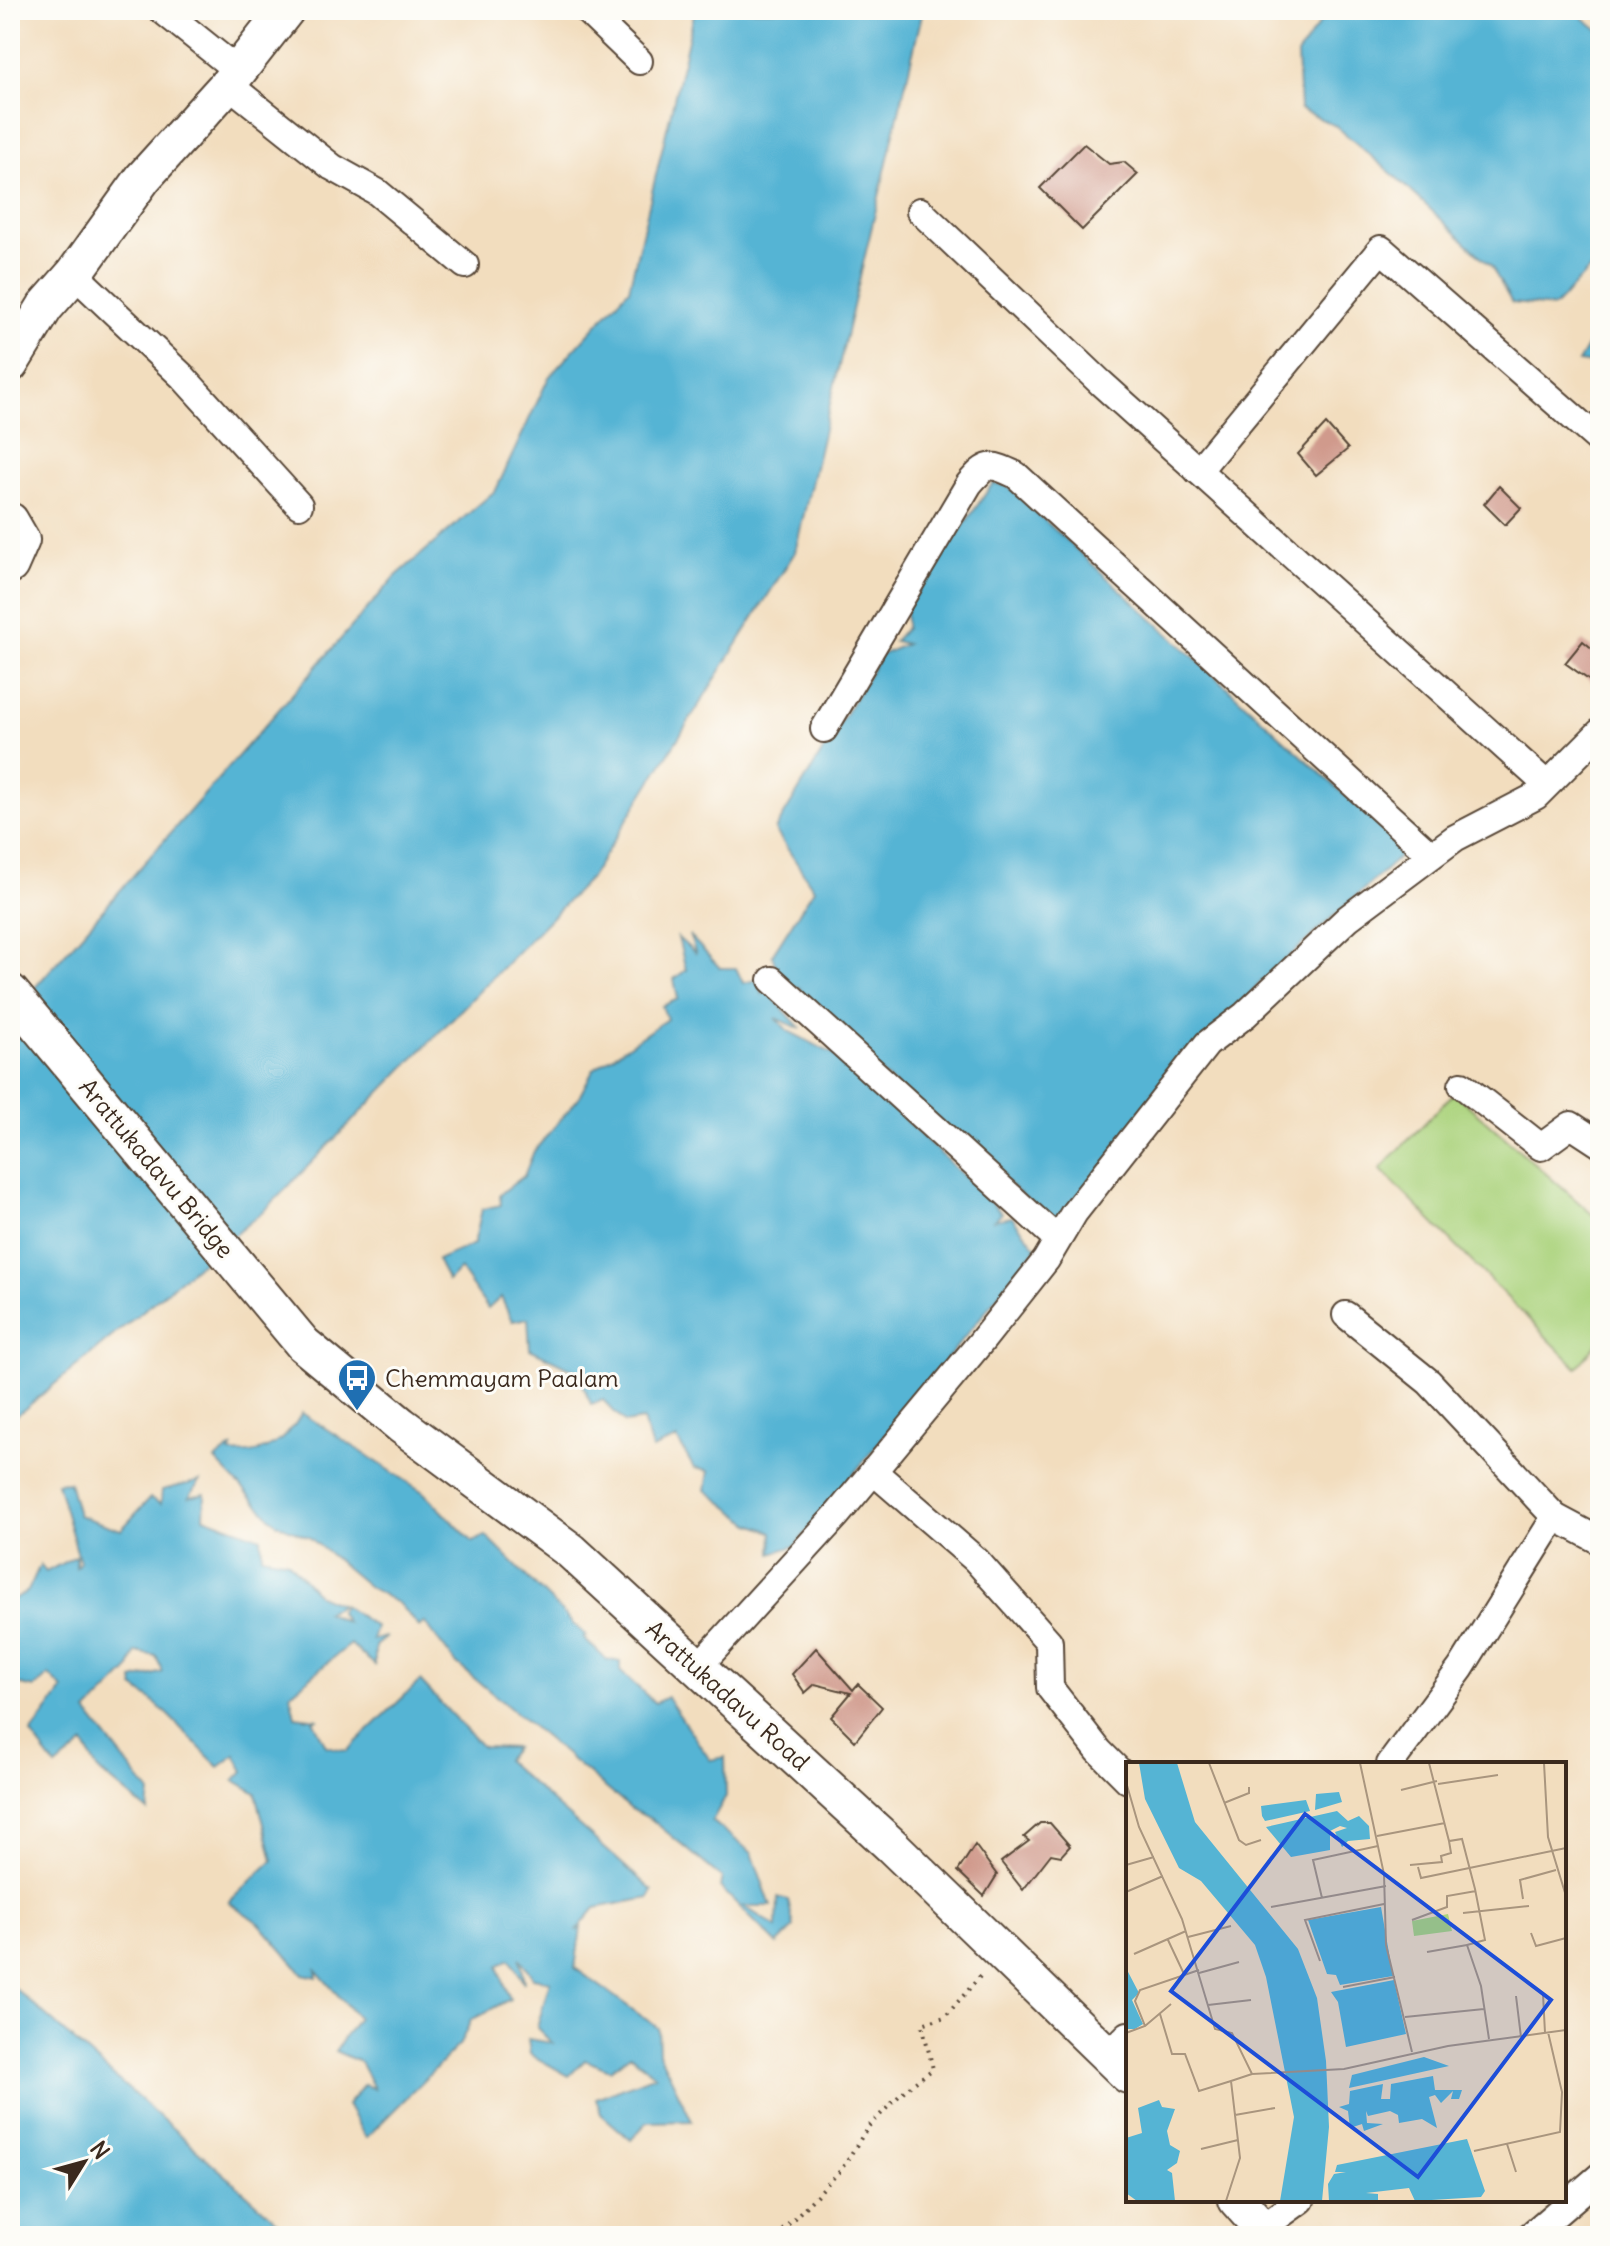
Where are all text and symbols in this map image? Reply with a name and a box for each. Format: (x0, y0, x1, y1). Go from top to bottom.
street label: Arattukadavu Bridge (73, 1072, 241, 1264)
bus stop icon: Chemmayam Paalam (336, 1357, 378, 1412)
place label: Chemmayam Paalam (385, 1363, 619, 1393)
street label: Arattukadavu Road (640, 1614, 816, 1776)
inset map (1126, 1762, 1566, 2202)
north arrow (44, 2122, 124, 2202)
text: N (84, 2135, 116, 2164)

